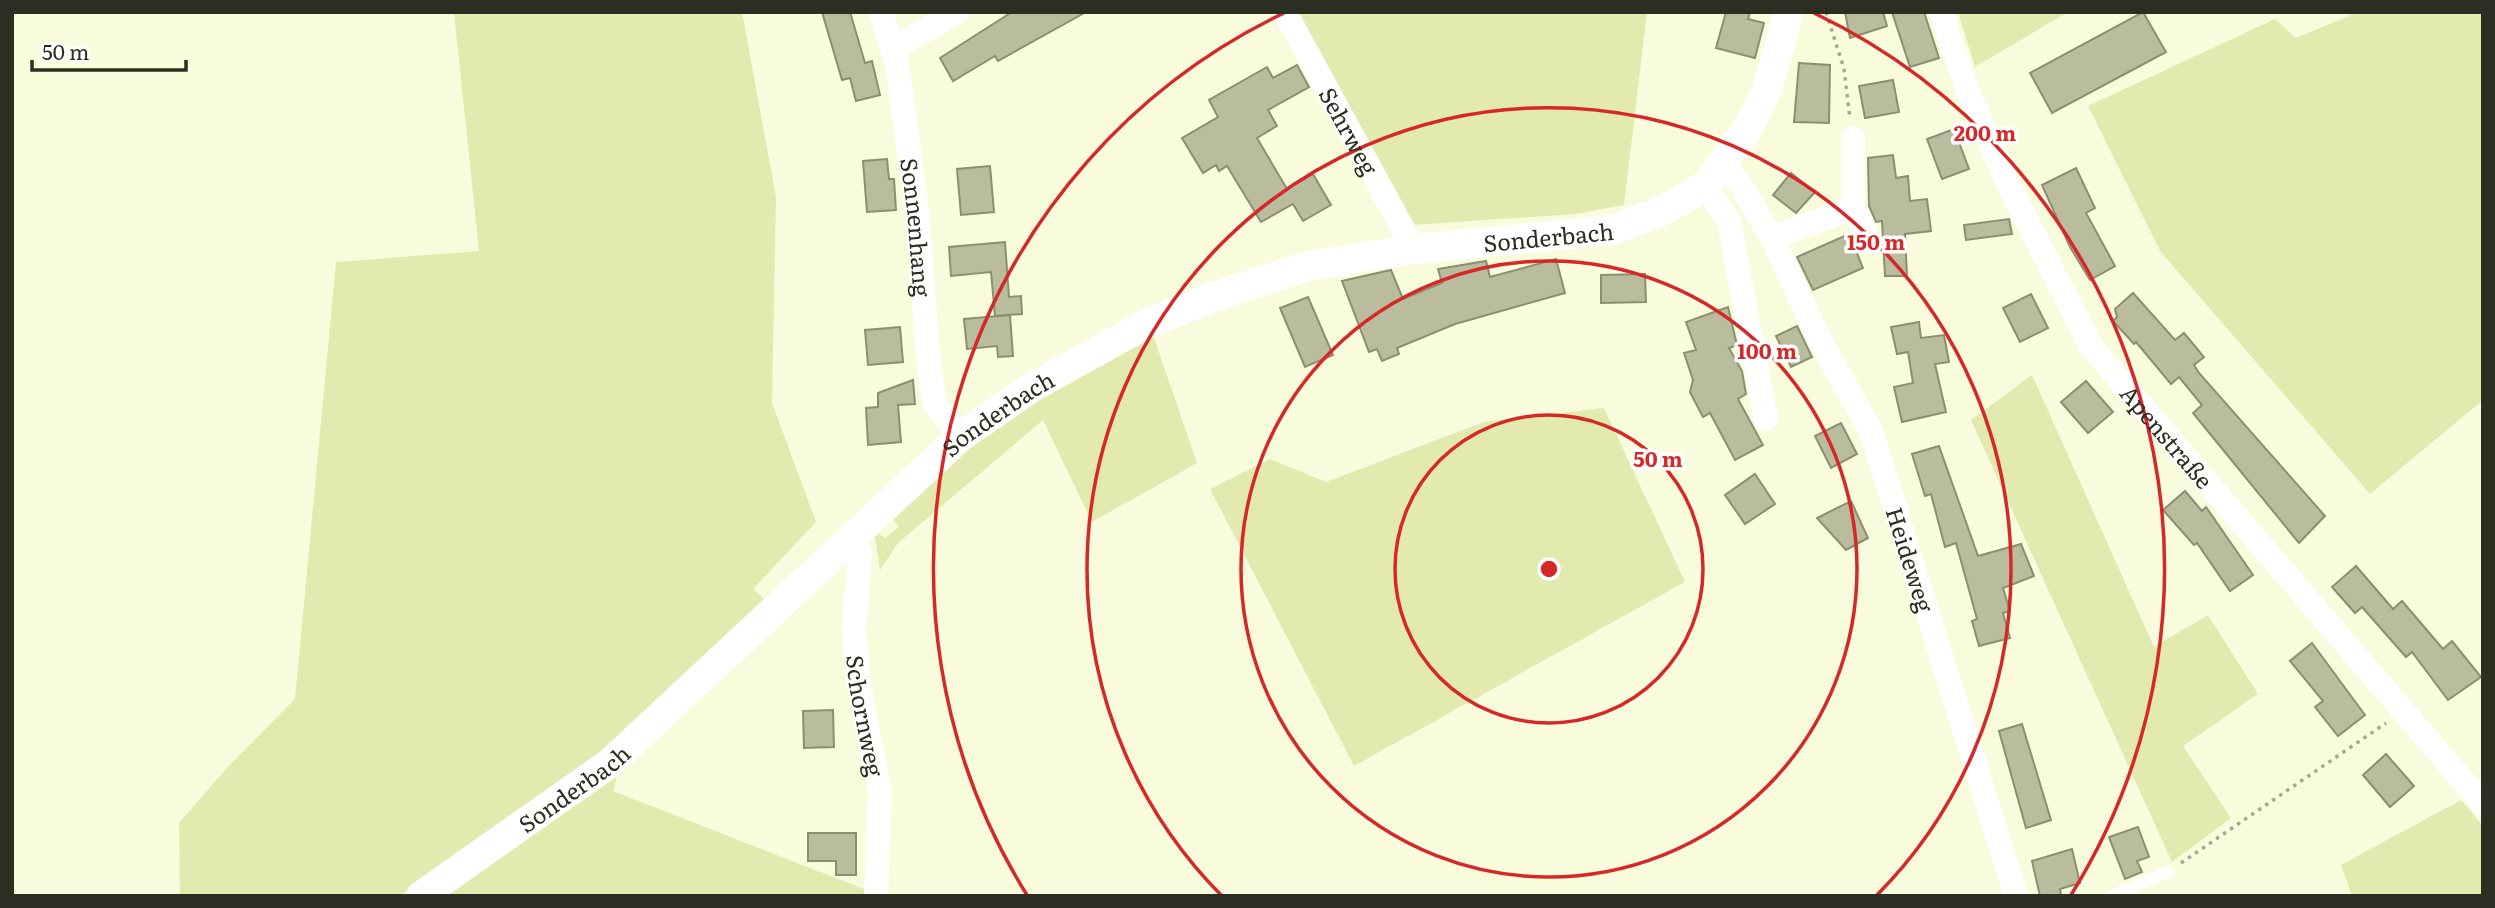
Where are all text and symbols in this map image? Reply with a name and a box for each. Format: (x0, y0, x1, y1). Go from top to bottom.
scale bar (32, 28, 186, 72)
text: 50 m (42, 35, 89, 66)
street label: Sehrweg (1312, 81, 1387, 181)
text: 200 m (1954, 116, 2016, 147)
street label: Sonnenhang (893, 156, 941, 298)
street label: Sonderbach (1482, 213, 1615, 259)
text: 150 m (1847, 225, 1905, 256)
text: 100 m (1737, 334, 1797, 365)
street label: Sonderbach (933, 362, 1060, 464)
street label: Apenstraße (2113, 377, 2222, 495)
text: 50 m (1633, 442, 1683, 473)
street label: Heideweg (1879, 502, 1943, 616)
centre of rings (1537, 557, 1561, 581)
street label: Schornweg (839, 653, 894, 779)
street label: Sonderbach (511, 736, 637, 840)

